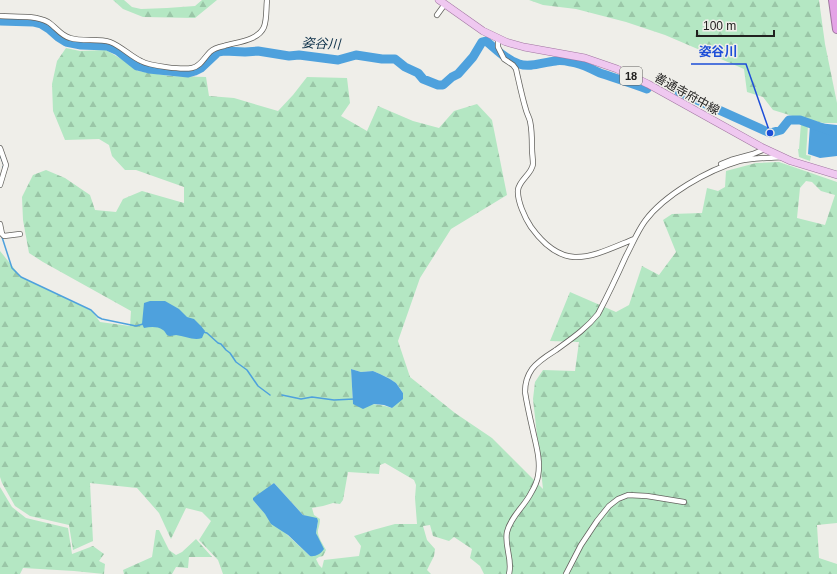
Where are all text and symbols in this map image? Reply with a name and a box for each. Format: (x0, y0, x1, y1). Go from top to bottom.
scale bar (697, 12, 774, 38)
text: 100 m (703, 19, 736, 33)
water label: 姿谷川 (301, 35, 343, 52)
callout: 姿谷川 (691, 39, 746, 64)
text: 姿谷川 (698, 44, 738, 59)
road number: 18 (620, 67, 642, 85)
street label: 善通寺府中線 (652, 70, 722, 118)

